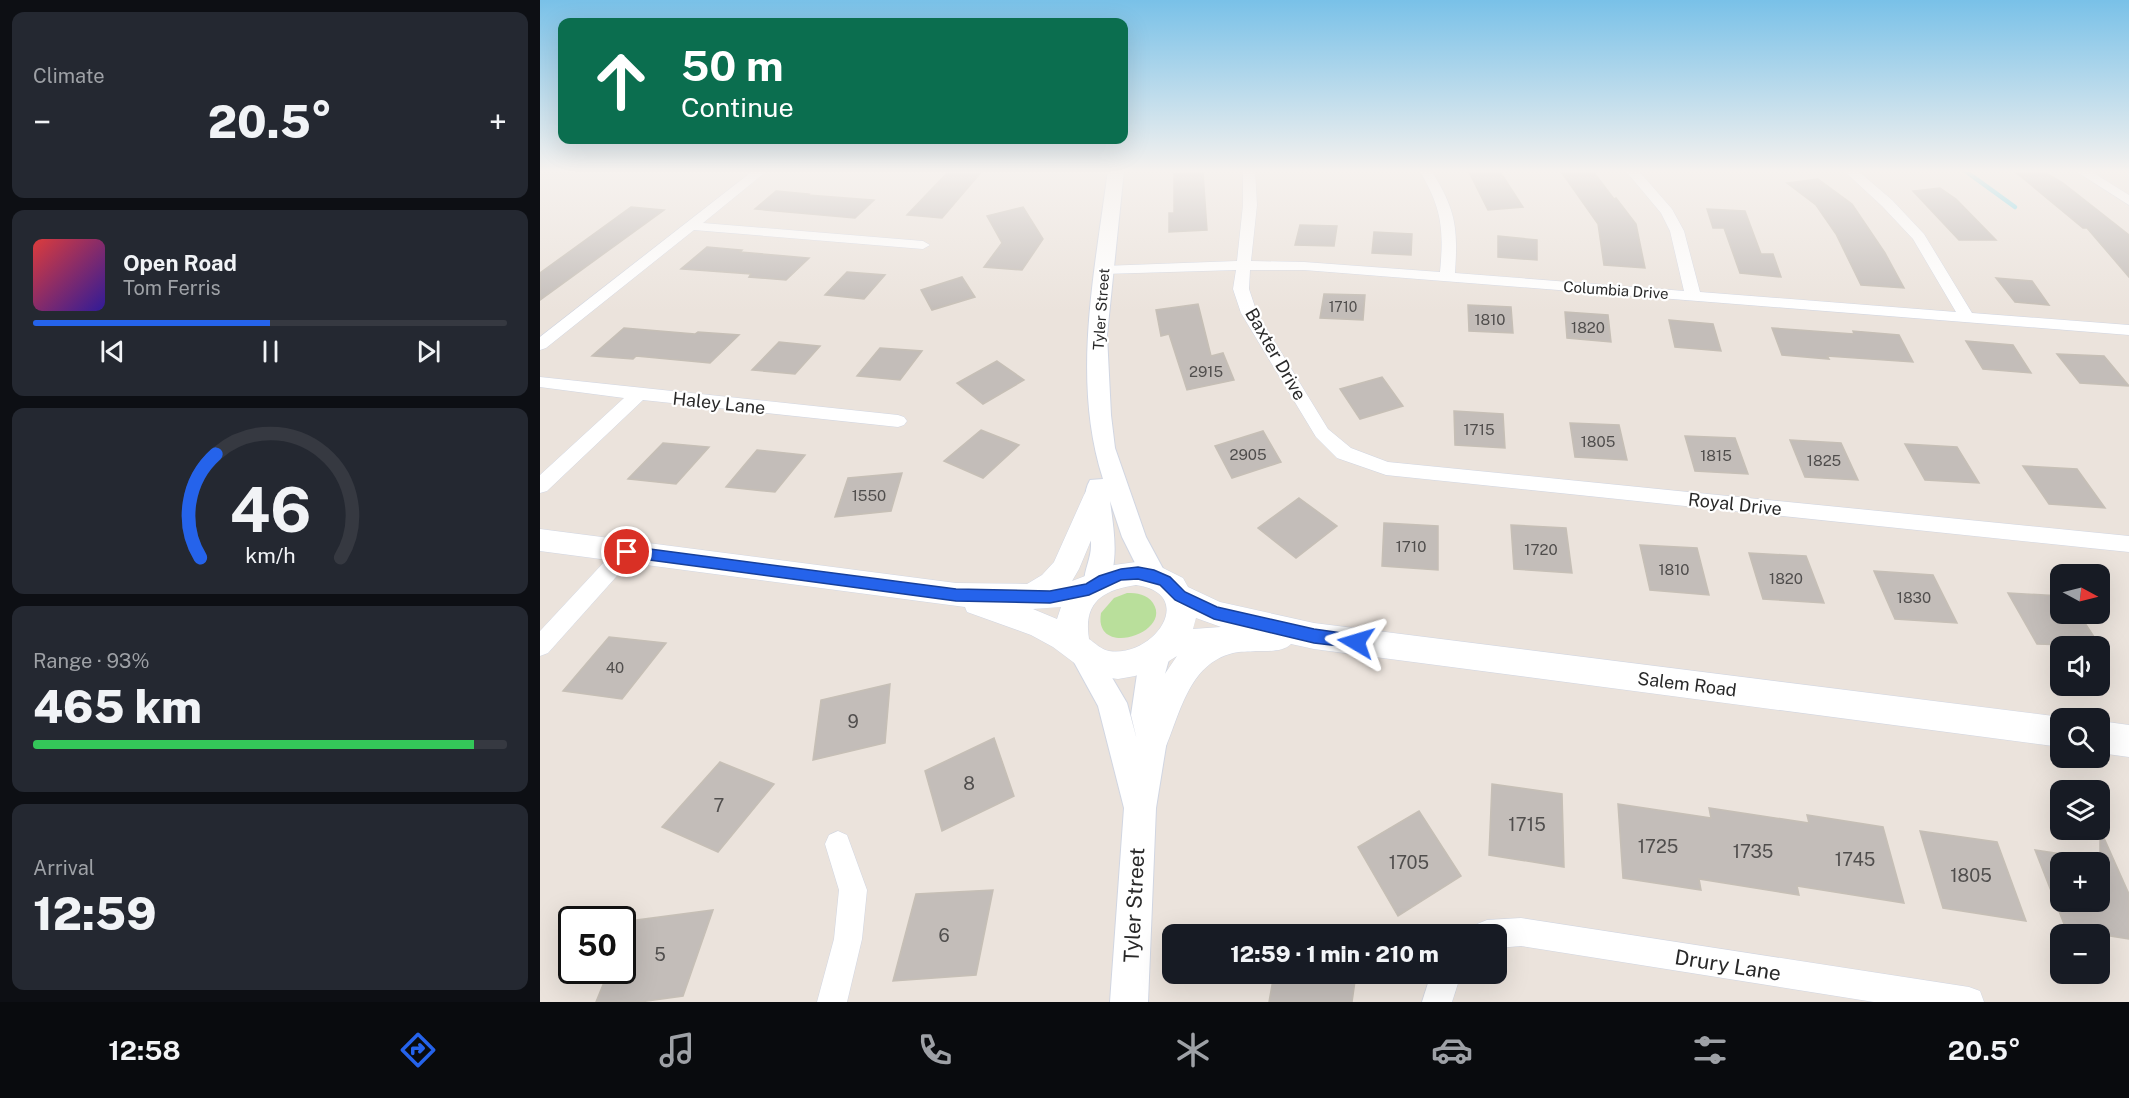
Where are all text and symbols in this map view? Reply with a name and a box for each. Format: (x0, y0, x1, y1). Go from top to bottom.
text: 50 m (681, 41, 784, 90)
icon: ahead (582, 42, 660, 120)
text: Climate (33, 64, 105, 88)
text: Continue (681, 91, 794, 123)
text: 20.5° (208, 95, 332, 148)
text: − (33, 103, 51, 141)
text: + (489, 103, 507, 141)
text: Open Road (123, 250, 237, 276)
street label: Tyler Street (1090, 267, 1112, 351)
text: Tom Ferris (123, 276, 221, 300)
street label: Columbia Drive (1563, 278, 1669, 302)
house number: 1710 (1329, 299, 1357, 315)
street label: Baxter Drive (1241, 304, 1311, 404)
house number: 1810 (1474, 311, 1506, 328)
house number: 1820 (1571, 319, 1605, 336)
icon: previous (96, 335, 129, 368)
icon: pause (254, 335, 287, 368)
icon: next (412, 335, 445, 368)
house number: 2915 (1189, 363, 1223, 380)
street label: Haley Lane (671, 388, 767, 418)
house number: 1715 (1463, 421, 1495, 438)
house number: 1805 (1581, 433, 1615, 450)
house number: 2905 (1230, 446, 1267, 463)
house number: 1815 (1700, 447, 1732, 464)
house number: 1825 (1807, 452, 1841, 469)
text: 46 (229, 473, 311, 546)
house number: 1550 (852, 487, 886, 504)
street label: Royal Drive (1687, 489, 1783, 519)
pin (601, 526, 652, 577)
icon: arrive (610, 535, 643, 568)
house number: 1710 (1396, 538, 1426, 555)
house number: 1720 (1524, 541, 1558, 558)
text: km/h (245, 543, 295, 568)
house number: 1810 (1658, 561, 1690, 578)
north arrow (2050, 564, 2110, 624)
map controls (2050, 564, 2110, 984)
house number: 1820 (1769, 570, 1803, 587)
house number: 1830 (1897, 589, 1931, 606)
position arrow (1324, 610, 1388, 674)
button: sound (2050, 636, 2110, 696)
text: Range · 93% (33, 649, 149, 673)
house number: 40 (606, 659, 624, 676)
street label: Salem Road (1636, 668, 1738, 700)
text: 465 km (33, 680, 202, 733)
button: search (2050, 708, 2110, 768)
house number: 9 (847, 711, 859, 732)
house number: 8 (963, 773, 975, 794)
button: layers (2050, 780, 2110, 840)
house number: 7 (714, 795, 724, 816)
house number: 1715 (1508, 814, 1546, 835)
house number: 1725 (1638, 836, 1678, 857)
house number: 1735 (1733, 841, 1773, 862)
street label: Tyler Street (1119, 847, 1149, 963)
house number: 1745 (1835, 849, 1875, 870)
house number: 1705 (1389, 852, 1429, 873)
button: + (2050, 852, 2110, 912)
text: Arrival (33, 856, 95, 880)
house number: 1805 (1950, 865, 1992, 886)
text: 12:59 (33, 887, 157, 940)
speed limit sign: 50 (558, 906, 636, 984)
button: − (2050, 924, 2110, 984)
house number: 6 (938, 925, 950, 946)
text: 12:59 · 1 min · 210 m (1230, 941, 1439, 967)
house number: 5 (654, 944, 666, 965)
street label: Drury Lane (1673, 944, 1783, 986)
icon: directions (397, 1029, 439, 1071)
icon: music (656, 1029, 698, 1071)
icon: phone (914, 1029, 956, 1071)
icon: climate (1172, 1029, 1214, 1071)
icon: car (1431, 1029, 1473, 1071)
icon: filters (1689, 1029, 1731, 1071)
text: 12:58 (108, 1034, 181, 1066)
text: 20.5° (1948, 1034, 2021, 1066)

